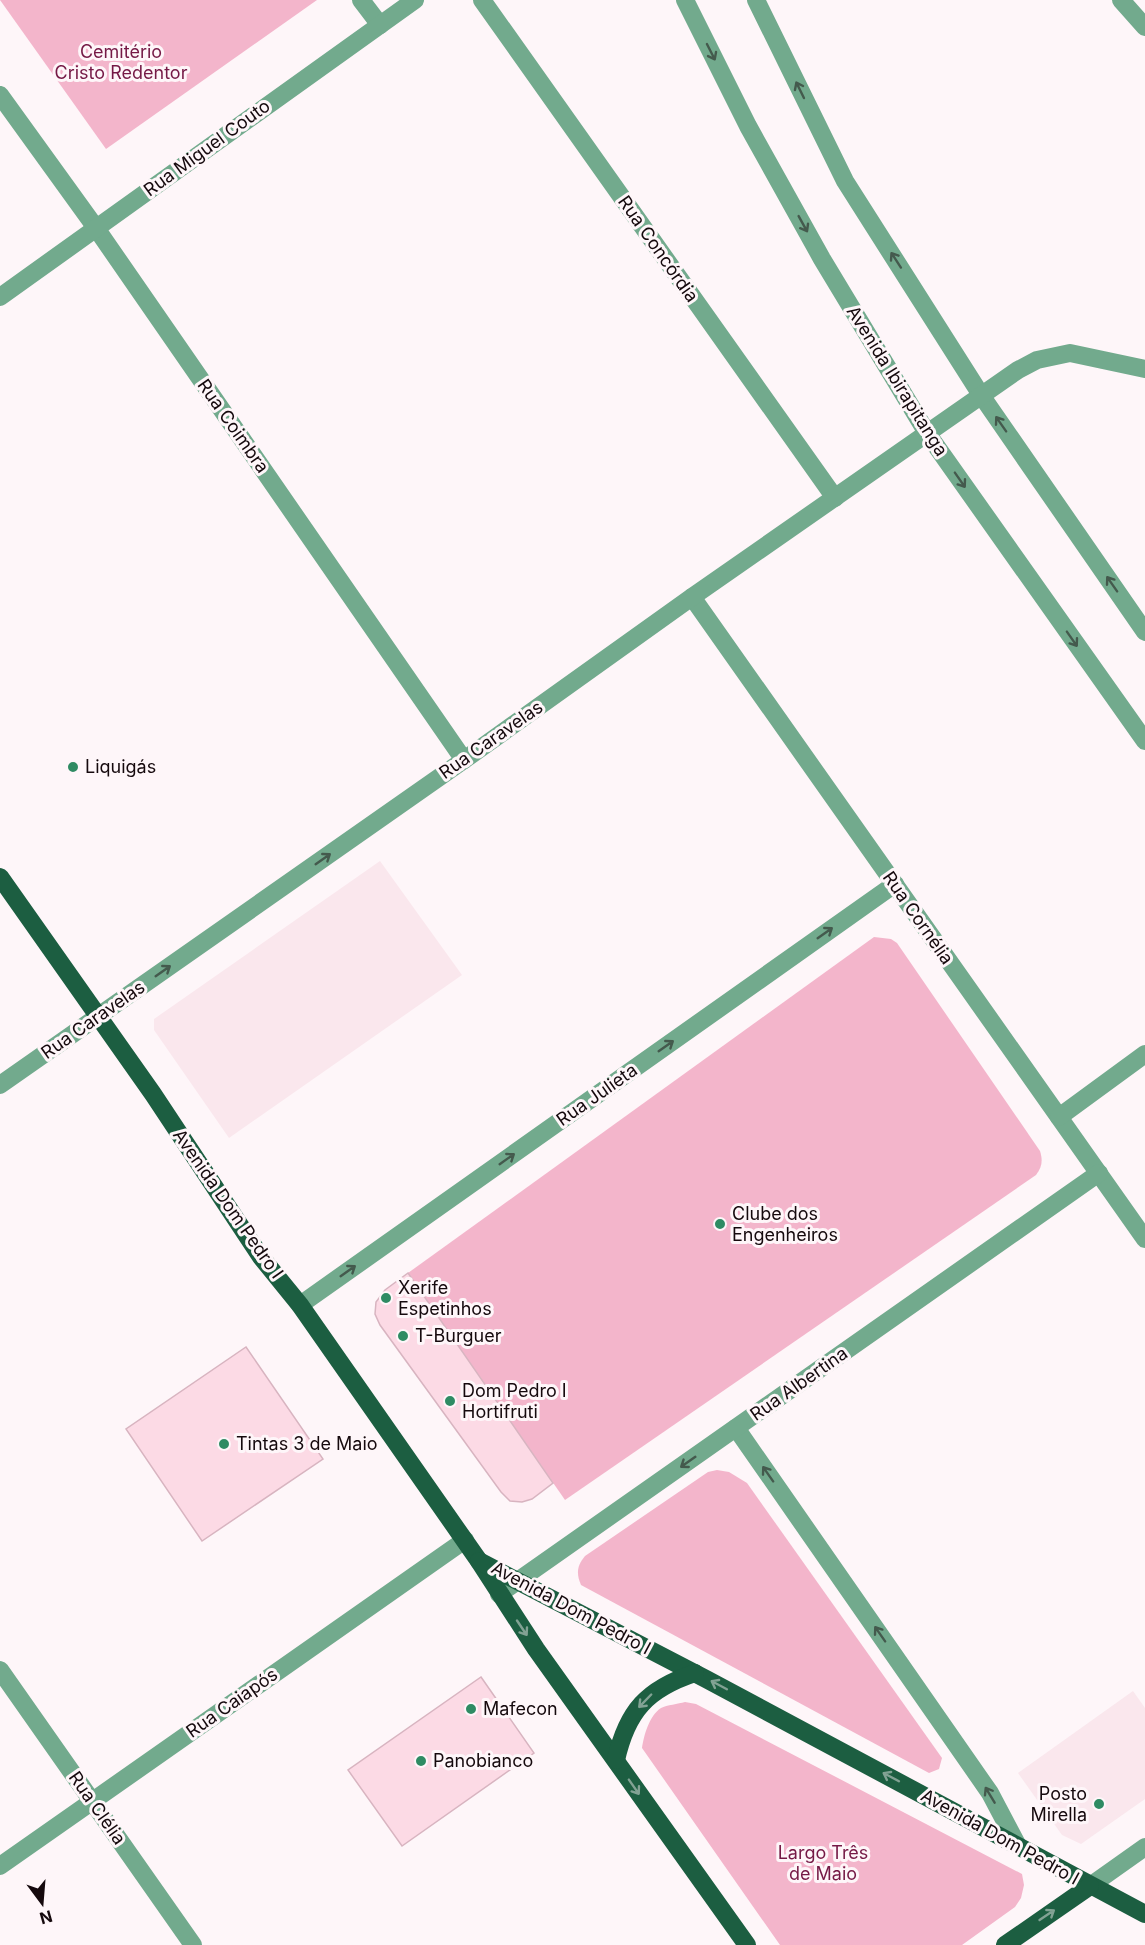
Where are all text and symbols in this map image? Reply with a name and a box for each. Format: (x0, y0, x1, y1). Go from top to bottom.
park label: Cemitério Cristo Redentor (55, 41, 188, 83)
one-way arrow (706, 43, 717, 61)
one-way arrow (794, 81, 806, 99)
street label: Rua Miguel Couto (140, 95, 274, 200)
street label: Rua Concórdia (614, 191, 703, 306)
one-way arrow (797, 215, 809, 232)
one-way arrow (890, 252, 902, 268)
street label: Avenida Ibirapitanga (843, 302, 952, 460)
street label: Rua Coimbra (193, 375, 273, 477)
one-way arrow (995, 416, 1007, 432)
one-way arrow (954, 471, 966, 487)
one-way arrow (1106, 577, 1118, 593)
one-way arrow (1066, 630, 1079, 646)
street label: Rua Caravelas (435, 696, 546, 783)
place label: Liquigás (85, 756, 156, 777)
marker: Liquigás (66, 760, 80, 774)
one-way arrow (314, 853, 330, 865)
street label: Rua Cornélia (879, 867, 958, 968)
one-way arrow (817, 927, 833, 939)
one-way arrow (154, 965, 170, 977)
street label: Rua Caravelas (37, 976, 148, 1063)
one-way arrow (658, 1040, 674, 1052)
street label: Rua Julieta (552, 1059, 641, 1130)
street label: Avenida Dom Pedro I (169, 1125, 288, 1282)
one-way arrow (499, 1152, 515, 1165)
place label: Clube dos Engenheiros (732, 1203, 838, 1245)
marker: Clube dos Engenheiros (713, 1217, 727, 1231)
one-way arrow (339, 1265, 355, 1277)
place label: Xerife Espetinhos (398, 1277, 492, 1319)
marker: Xerife Espetinhos (379, 1291, 393, 1305)
place label: T-Burguer (415, 1325, 502, 1346)
marker: T-Burguer (396, 1329, 410, 1343)
street label: Rua Albertina (746, 1342, 851, 1425)
place label: Dom Pedro I Hortifruti (462, 1380, 567, 1422)
marker: Dom Pedro I Hortifruti (443, 1394, 457, 1408)
place label: Tintas 3 de Maio (236, 1433, 378, 1454)
marker: Tintas 3 de Maio (217, 1437, 231, 1451)
one-way arrow (680, 1456, 697, 1468)
one-way arrow (762, 1467, 774, 1483)
street label: Avenida Dom Pedro I (488, 1557, 654, 1658)
one-way arrow (515, 1619, 528, 1636)
one-way arrow (874, 1627, 886, 1643)
street label: Rua Caiapós (182, 1663, 281, 1742)
one-way arrow (710, 1679, 728, 1691)
one-way arrow (638, 1694, 652, 1709)
place label: Mafecon (483, 1698, 558, 1719)
marker: Mafecon (464, 1702, 478, 1716)
place label: Panobianco (433, 1750, 533, 1771)
marker: Panobianco (414, 1754, 428, 1768)
street label: Rua Clélia (65, 1767, 130, 1848)
one-way arrow (883, 1771, 900, 1783)
one-way arrow (628, 1778, 641, 1794)
place label: Posto Mirella (1031, 1783, 1087, 1825)
street label: Avenida Dom Pedro I (918, 1784, 1083, 1889)
one-way arrow (984, 1787, 996, 1804)
marker: Posto Mirella (1092, 1797, 1106, 1811)
park label: Largo Três de Maio (778, 1842, 868, 1884)
north arrow (12, 1873, 72, 1933)
text: N (38, 1906, 55, 1929)
one-way arrow (1039, 1909, 1056, 1922)

